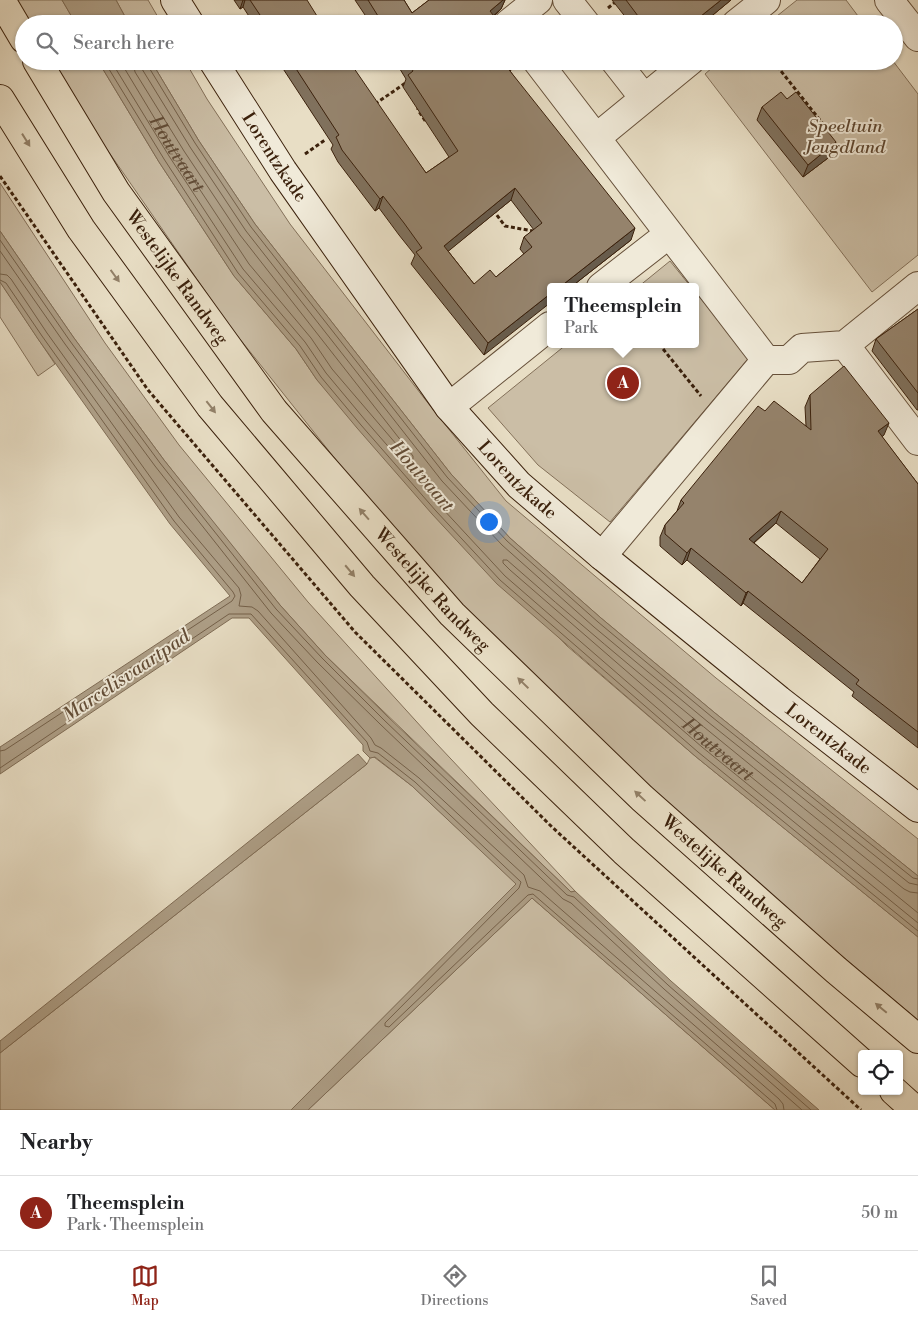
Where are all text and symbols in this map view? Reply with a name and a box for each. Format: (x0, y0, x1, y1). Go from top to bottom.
search box (15, 15, 903, 70)
icon: search (33, 29, 61, 57)
text: Search here (73, 31, 174, 55)
street label: Lorentzkade (237, 108, 313, 206)
water label: Houtvaart (143, 110, 211, 198)
park label: Speeltuin Jeugdland (803, 115, 886, 159)
one-way arrow (21, 134, 30, 147)
street label: Westelijke Randweg (121, 205, 234, 350)
one-way arrow (110, 269, 120, 283)
popup (547, 283, 699, 348)
text: Theemsplein (564, 294, 682, 318)
text: Park (564, 318, 598, 338)
pin: A (607, 364, 639, 402)
one-way arrow (206, 400, 217, 413)
water label: Houtvaart (384, 435, 460, 517)
street label: Lorentzkade (473, 435, 562, 524)
one-way arrow (359, 508, 370, 521)
your location (476, 509, 502, 535)
street label: Westelijke Randweg (369, 522, 496, 657)
one-way arrow (344, 565, 355, 578)
water label: Marcelisvaartpad (58, 624, 195, 728)
one-way arrow (518, 678, 530, 690)
street label: Lorentzkade (781, 698, 876, 779)
water label: Houtvaart (676, 712, 760, 787)
one-way arrow (634, 791, 647, 802)
street label: Westelijke Randweg (656, 809, 793, 934)
one-way arrow (874, 1002, 887, 1013)
map controls (858, 1050, 903, 1095)
button: locate (858, 1050, 903, 1095)
text: Nearby (20, 1130, 93, 1156)
text: Theemsplein (67, 1191, 184, 1215)
text: A (30, 1203, 42, 1223)
text: 50 m (861, 1203, 898, 1223)
text: Park · Theemsplein (67, 1215, 204, 1235)
tab: Map (131, 1262, 159, 1310)
tab: Directions (421, 1262, 488, 1310)
tab: Saved (750, 1262, 787, 1310)

